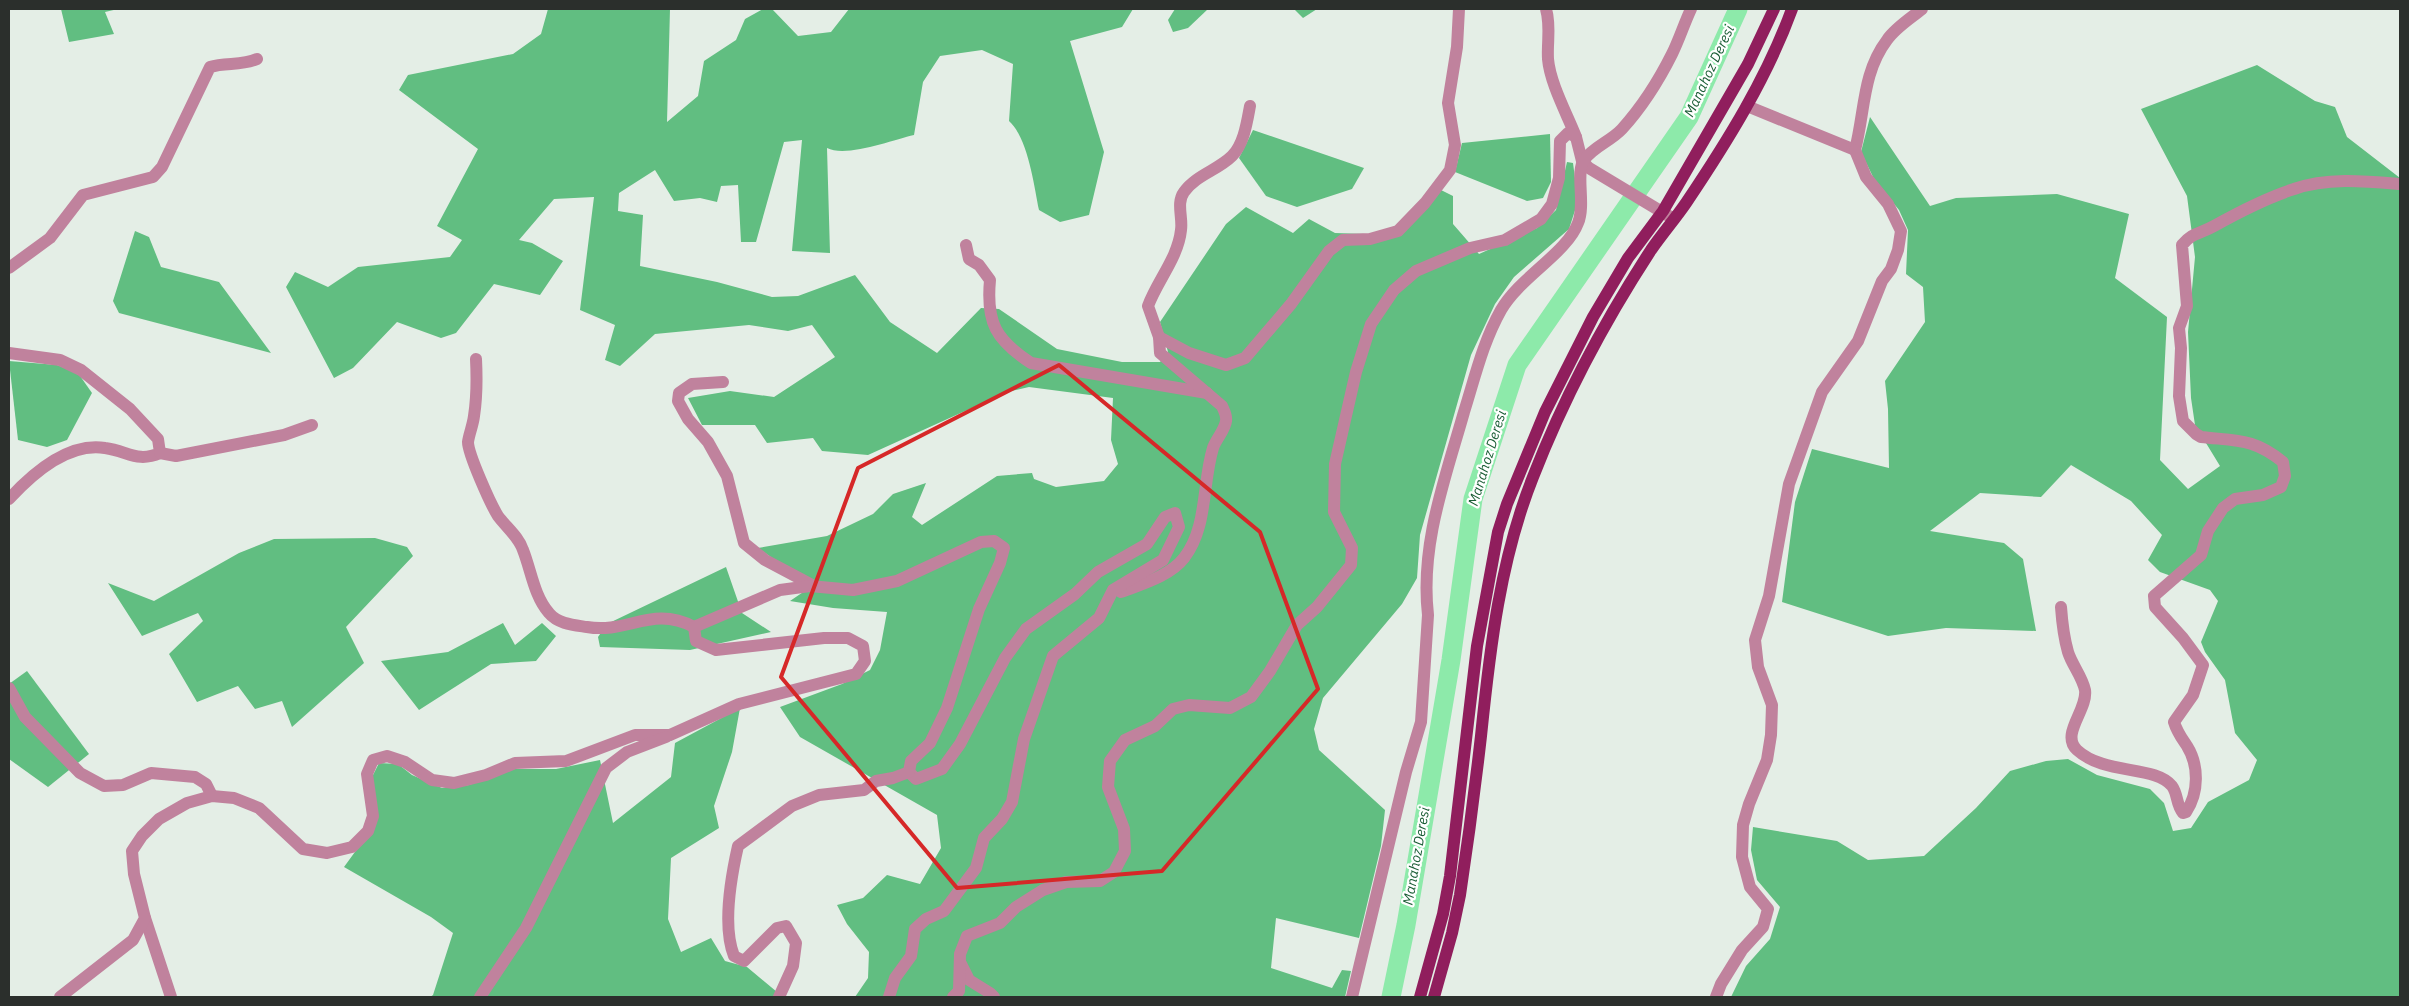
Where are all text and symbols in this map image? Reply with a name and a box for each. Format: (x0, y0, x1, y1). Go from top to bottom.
water label: Manahoz Deresi (1680, 22, 1738, 120)
water label: Manahoz Deresi (1464, 408, 1510, 508)
water label: Manahoz Deresi (1399, 805, 1434, 906)

